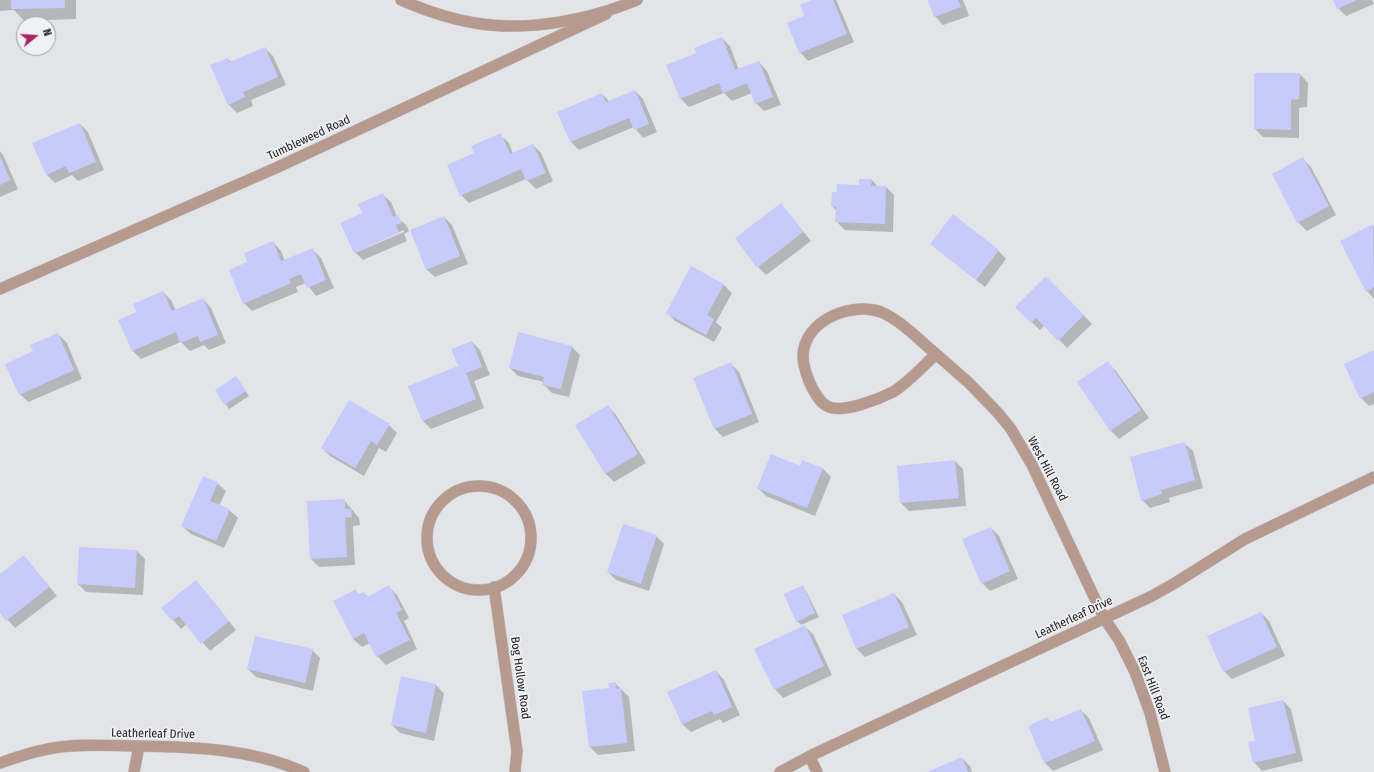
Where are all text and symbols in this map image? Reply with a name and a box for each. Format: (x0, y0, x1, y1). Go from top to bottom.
north arrow (16, 16, 56, 56)
text: N (40, 27, 54, 38)
street label: Tumbleweed Road (265, 112, 353, 164)
street label: West Hill Road (1024, 434, 1070, 504)
street label: Leatherleaf Drive (1033, 594, 1115, 642)
street label: Bog Hollow Road (507, 636, 533, 720)
street label: East Hill Road (1134, 654, 1172, 722)
street label: Leatherleaf Drive (111, 726, 195, 742)

